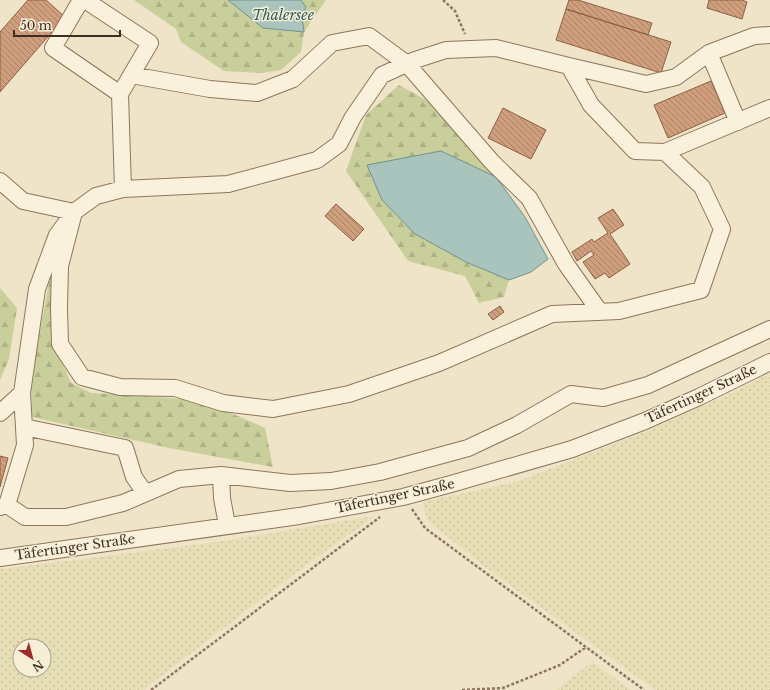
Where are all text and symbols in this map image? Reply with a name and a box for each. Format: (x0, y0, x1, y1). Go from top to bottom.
water label: Thalersee (252, 6, 315, 24)
scale bar (14, 12, 120, 38)
text: 50 m (20, 18, 52, 33)
street label: Täfertinger Straße (642, 361, 760, 427)
street label: Täfertinger Straße (334, 475, 456, 517)
street label: Täfertinger Straße (14, 530, 136, 564)
north arrow (12, 638, 52, 678)
text: N (29, 657, 46, 675)

